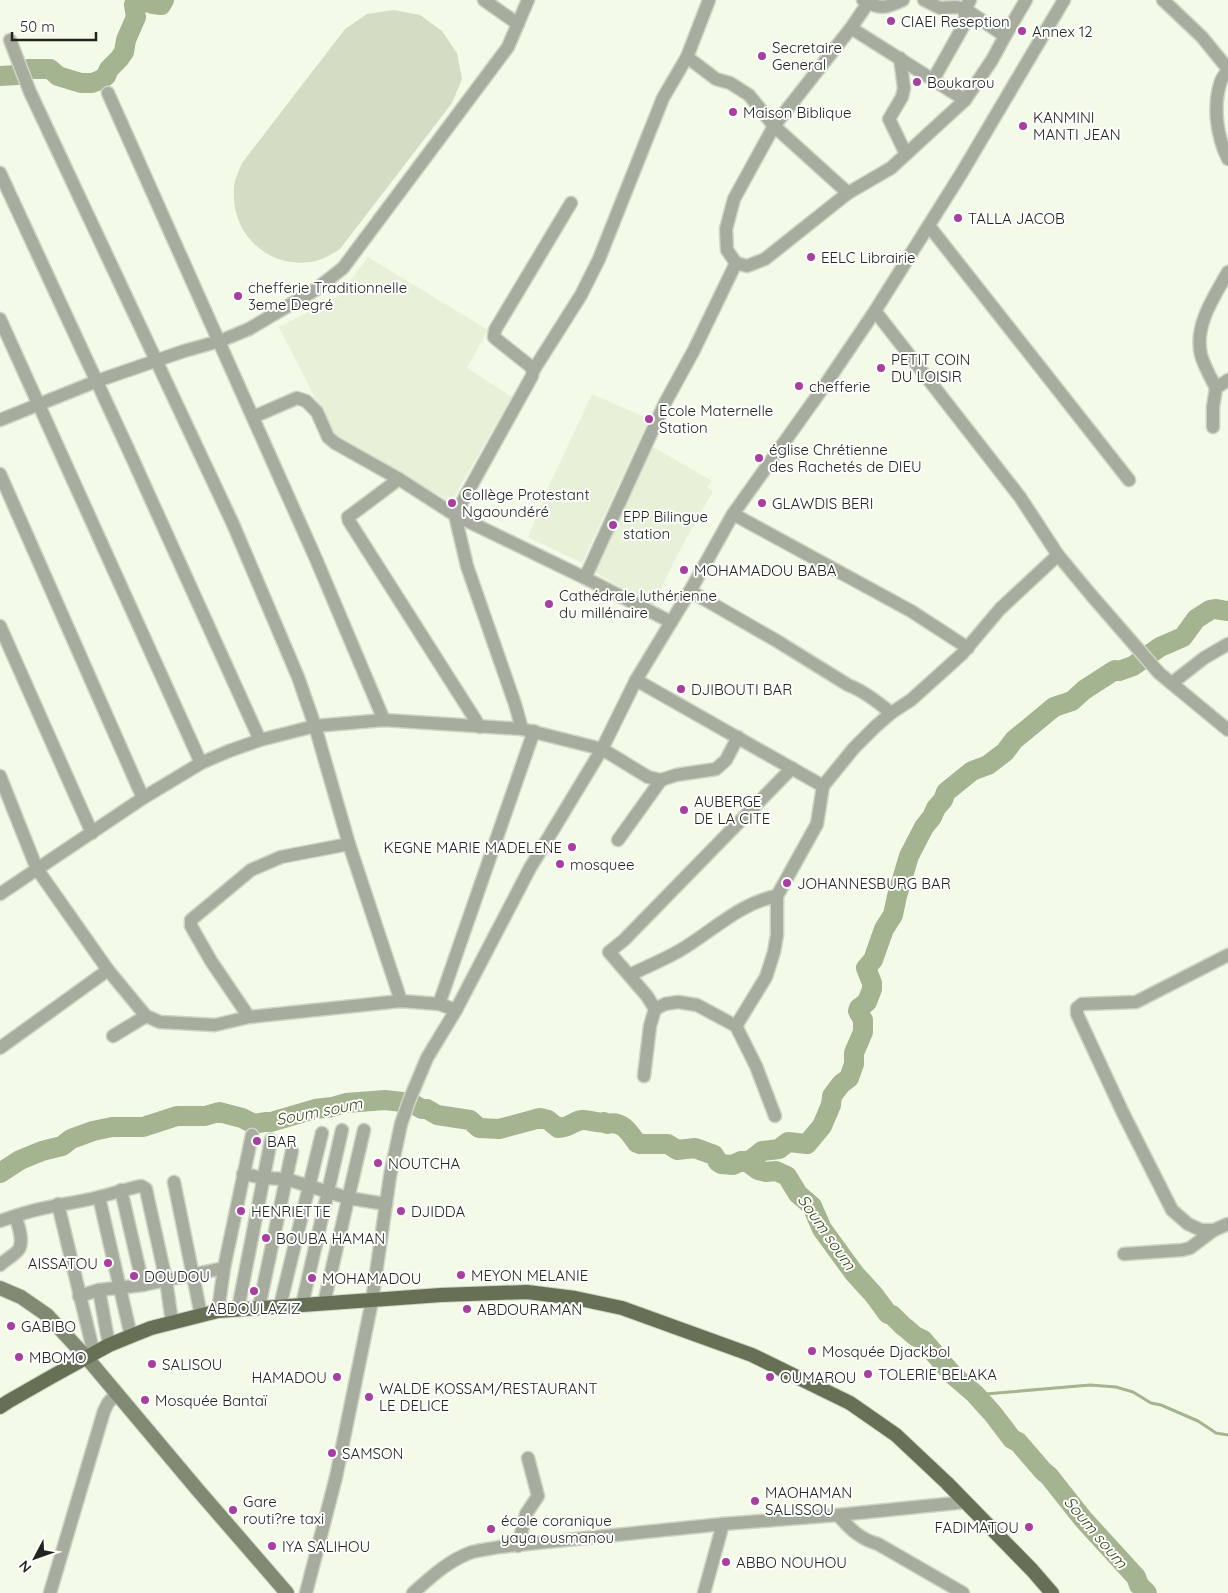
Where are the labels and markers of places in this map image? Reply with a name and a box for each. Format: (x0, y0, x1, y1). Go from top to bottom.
place label: CIAEI Reseption (901, 12, 1010, 31)
marker: CIAEI Reseption (885, 15, 897, 27)
place label: Annex 12 (1032, 22, 1093, 41)
marker: Annex 12 (1016, 25, 1028, 37)
place label: Secretaire General (772, 38, 842, 74)
marker: Secretaire General (756, 50, 768, 62)
place label: Boukarou (927, 73, 994, 92)
marker: Boukarou (911, 76, 923, 88)
place label: Maison Biblique (743, 103, 851, 122)
marker: Maison Biblique (727, 106, 739, 118)
place label: KANMINI MANTI JEAN (1033, 108, 1121, 144)
marker: KANMINI MANTI JEAN (1017, 120, 1029, 132)
place label: TALLA JACOB (968, 209, 1065, 228)
marker: TALLA JACOB (952, 212, 964, 224)
place label: EELC Librairie (821, 248, 915, 267)
marker: EELC Librairie (805, 251, 817, 263)
place label: chefferie Traditionnelle 3eme Degré (248, 278, 407, 314)
marker: chefferie Traditionnelle 3eme Degré (232, 290, 244, 302)
place label: PETIT COIN DU LOISIR (891, 350, 970, 386)
marker: PETIT COIN DU LOISIR (875, 362, 887, 374)
place label: chefferie (809, 377, 871, 396)
marker: chefferie (793, 380, 805, 392)
place label: Ecole Maternelle Station (659, 401, 773, 437)
marker: Ecole Maternelle Station (643, 413, 655, 425)
place label: église Chrétienne des Rachetés de DIEU (769, 440, 922, 476)
marker: église Chrétienne des Rachetés de DIEU (753, 452, 765, 464)
place label: Collège Protestant Ngaoundéré (462, 485, 590, 521)
place label: GLAWDIS BERI (772, 494, 873, 513)
marker: Collège Protestant Ngaoundéré (446, 497, 458, 509)
marker: GLAWDIS BERI (756, 497, 768, 509)
place label: EPP Bilingue station (623, 507, 708, 543)
marker: EPP Bilingue station (607, 519, 619, 531)
place label: MOHAMADOU BABA (694, 561, 837, 580)
marker: MOHAMADOU BABA (678, 564, 690, 576)
place label: Cathédrale luthérienne du millénaire (559, 586, 717, 622)
marker: Cathédrale luthérienne du millénaire (543, 598, 555, 610)
place label: DJIBOUTI BAR (691, 680, 792, 699)
marker: DJIBOUTI BAR (675, 683, 687, 695)
place label: AUBERGE DE LA CITE (694, 792, 770, 828)
marker: AUBERGE DE LA CITE (678, 804, 690, 816)
place label: KEGNE MARIE MADELENE (384, 838, 562, 857)
marker: KEGNE MARIE MADELENE (566, 841, 578, 853)
place label: mosquee (570, 855, 634, 874)
marker: mosquee (554, 858, 566, 870)
place label: JOHANNESBURG BAR (797, 874, 951, 893)
marker: JOHANNESBURG BAR (781, 877, 793, 889)
place label: BAR (267, 1132, 297, 1151)
marker: BAR (251, 1135, 263, 1147)
place label: NOUTCHA (388, 1154, 460, 1173)
marker: NOUTCHA (372, 1157, 384, 1169)
place label: HENRIETTE (251, 1202, 331, 1221)
place label: DJIDDA (411, 1202, 465, 1221)
marker: HENRIETTE (235, 1205, 247, 1217)
marker: DJIDDA (395, 1205, 407, 1217)
place label: BOUBA HAMAN (276, 1229, 385, 1248)
marker: BOUBA HAMAN (260, 1232, 272, 1244)
place label: AISSATOU (28, 1254, 98, 1273)
marker: AISSATOU (102, 1257, 114, 1269)
place label: MEYON MELANIE (471, 1266, 588, 1285)
place label: DOUDOU (144, 1267, 210, 1286)
place label: MOHAMADOU (322, 1269, 421, 1288)
marker: MEYON MELANIE (455, 1269, 467, 1281)
marker: DOUDOU (128, 1270, 140, 1282)
marker: MOHAMADOU (306, 1272, 318, 1284)
marker: ABDOULAZIZ (248, 1285, 260, 1297)
place label: ABDOULAZIZ (207, 1299, 301, 1318)
place label: ABDOURAMAN (477, 1300, 582, 1319)
marker: ABDOURAMAN (461, 1303, 473, 1315)
place label: GABIBO (21, 1317, 76, 1336)
marker: GABIBO (5, 1320, 17, 1332)
place label: Mosquée Djackbol (822, 1342, 950, 1361)
marker: Mosquée Djackbol (806, 1345, 818, 1357)
place label: MBOMO (29, 1348, 87, 1367)
marker: MBOMO (13, 1351, 25, 1363)
place label: SALISOU (162, 1355, 222, 1374)
marker: SALISOU (146, 1358, 158, 1370)
place label: TOLERIE BELAKA (878, 1365, 997, 1384)
place label: HAMADOU (251, 1368, 327, 1387)
place label: OUMAROU (780, 1368, 856, 1387)
marker: TOLERIE BELAKA (862, 1368, 874, 1380)
marker: HAMADOU (331, 1371, 343, 1383)
marker: OUMAROU (764, 1371, 776, 1383)
place label: WALDE KOSSAM/RESTAURANT LE DELICE (379, 1379, 598, 1415)
place label: Mosquée Bantaï (155, 1391, 268, 1410)
marker: WALDE KOSSAM/RESTAURANT LE DELICE (363, 1391, 375, 1403)
marker: Mosquée Bantaï (139, 1394, 151, 1406)
place label: SAMSON (342, 1444, 403, 1463)
marker: SAMSON (326, 1447, 338, 1459)
place label: MAOHAMAN SALISSOU (765, 1483, 852, 1519)
place label: Gare routi?re taxi (243, 1492, 324, 1528)
marker: MAOHAMAN SALISSOU (749, 1495, 761, 1507)
marker: Gare routi?re taxi (227, 1504, 239, 1516)
place label: école coranique yaya ousmanou (501, 1511, 614, 1547)
place label: FADIMATOU (934, 1518, 1019, 1537)
marker: FADIMATOU (1023, 1521, 1035, 1533)
marker: école coranique yaya ousmanou (485, 1523, 497, 1535)
place label: IYA SALIHOU (282, 1537, 370, 1556)
marker: IYA SALIHOU (266, 1540, 278, 1552)
place label: ABBO NOUHOU (736, 1553, 847, 1572)
marker: ABBO NOUHOU (720, 1556, 732, 1568)

